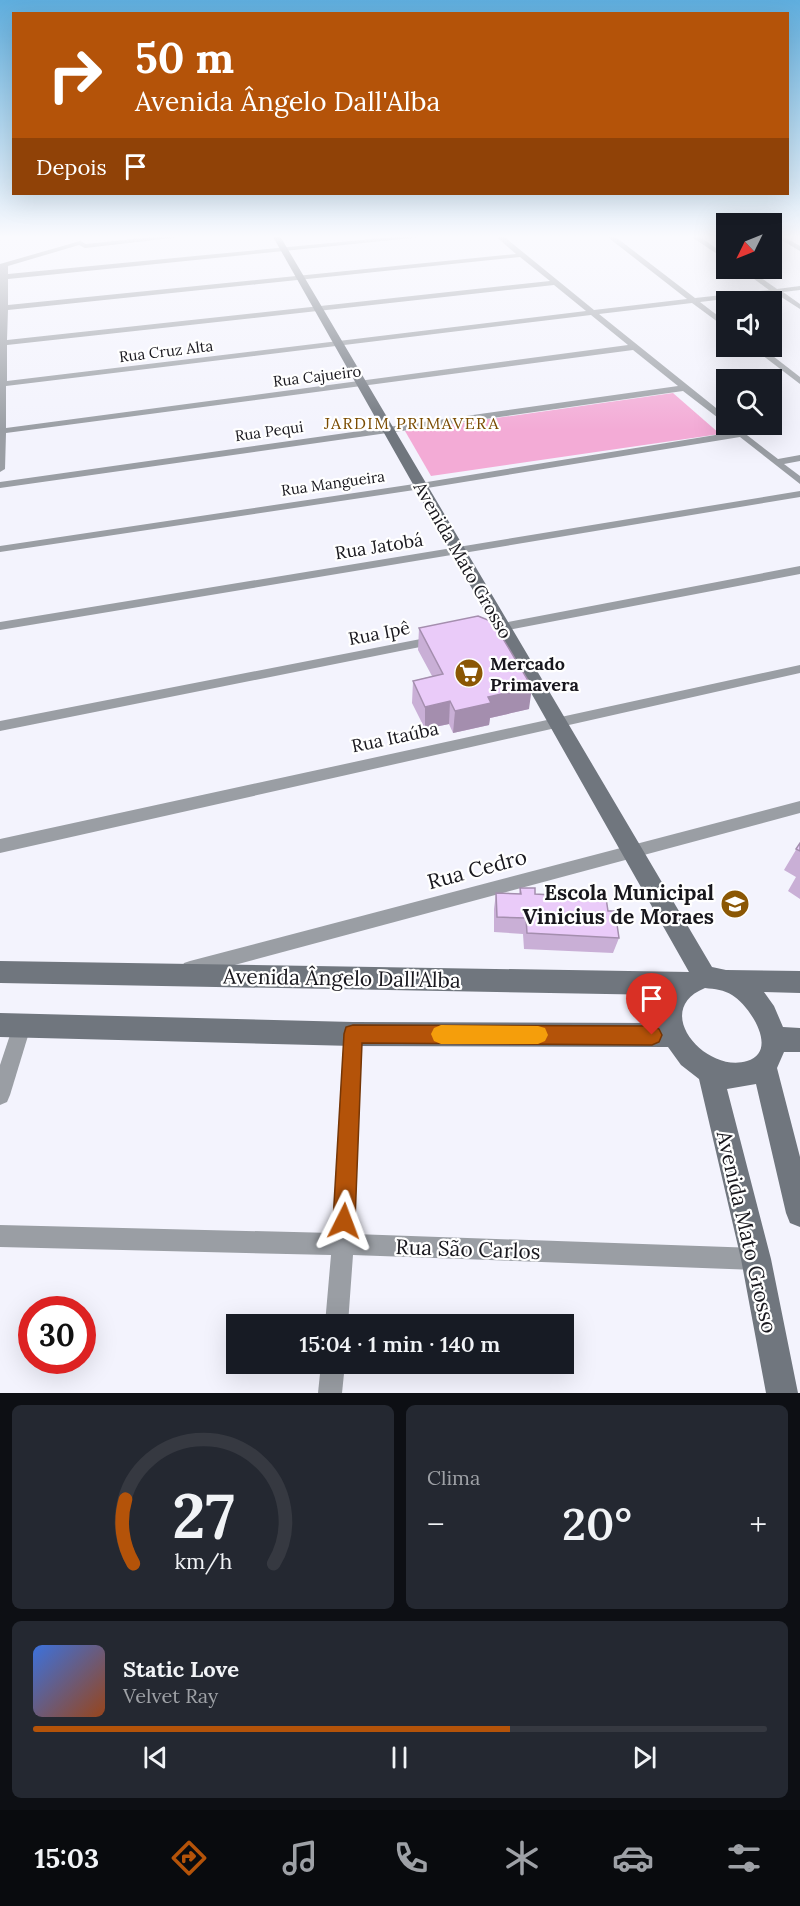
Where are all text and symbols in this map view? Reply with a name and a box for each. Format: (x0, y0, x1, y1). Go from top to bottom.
text: 50 m (135, 31, 234, 85)
icon: right (36, 36, 114, 114)
text: Avenida Ângelo Dall'Alba (135, 84, 440, 118)
icon: arrive (119, 150, 152, 183)
text: Depois (36, 153, 107, 181)
north arrow (716, 213, 782, 279)
map controls (716, 213, 782, 435)
button: sound (716, 291, 782, 357)
street label: Rua Cruz Alta (118, 336, 214, 366)
street label: Rua Cajueiro (272, 361, 362, 391)
button: search (716, 369, 782, 435)
district label: JARDIM PRIMAVERA (323, 413, 500, 433)
street label: Rua Pequi (234, 417, 304, 445)
street label: Rua Mangueira (280, 466, 386, 500)
street label: Avenida Mato Grosso (408, 477, 517, 643)
street label: Rua Jatobá (333, 528, 425, 564)
street label: Rua Ipê (346, 616, 412, 650)
place label: Mercado Primavera (490, 652, 580, 696)
supermarket icon: Mercado Primavera (453, 657, 485, 689)
street label: Rua Itaúba (349, 717, 441, 757)
street label: Rua Cedro (424, 843, 530, 895)
place label: Escola Municipal Vinicius de Moraes (523, 879, 714, 930)
school or university icon: Escola Municipal Vinicius de Moraes (719, 888, 751, 920)
street label: Avenida Ângelo Dall'Alba (222, 962, 461, 994)
pin (626, 973, 677, 1035)
icon: arrive (635, 982, 668, 1015)
street label: Avenida Mato Grosso (710, 1127, 783, 1336)
position arrow (312, 1189, 376, 1253)
street label: Rua São Carlos (395, 1233, 541, 1265)
speed limit sign: 30 (18, 1296, 96, 1374)
text: 15:04 · 1 min · 140 m (300, 1330, 500, 1358)
text: Clima (427, 1465, 480, 1490)
text: 27 (172, 1475, 234, 1555)
text: 20° (562, 1495, 632, 1552)
text: − (427, 1503, 445, 1545)
text: + (749, 1503, 767, 1545)
text: km/h (174, 1547, 232, 1575)
text: Static Love (123, 1655, 239, 1683)
text: Velvet Ray (123, 1683, 218, 1708)
icon: previous (139, 1741, 172, 1774)
icon: pause (383, 1741, 416, 1774)
icon: next (628, 1741, 661, 1774)
icon: directions (168, 1837, 210, 1879)
icon: music (279, 1837, 321, 1879)
icon: phone (390, 1837, 432, 1879)
icon: climate (501, 1837, 543, 1879)
icon: car (612, 1837, 654, 1879)
icon: filters (723, 1837, 765, 1879)
text: 15:03 (35, 1841, 99, 1875)

